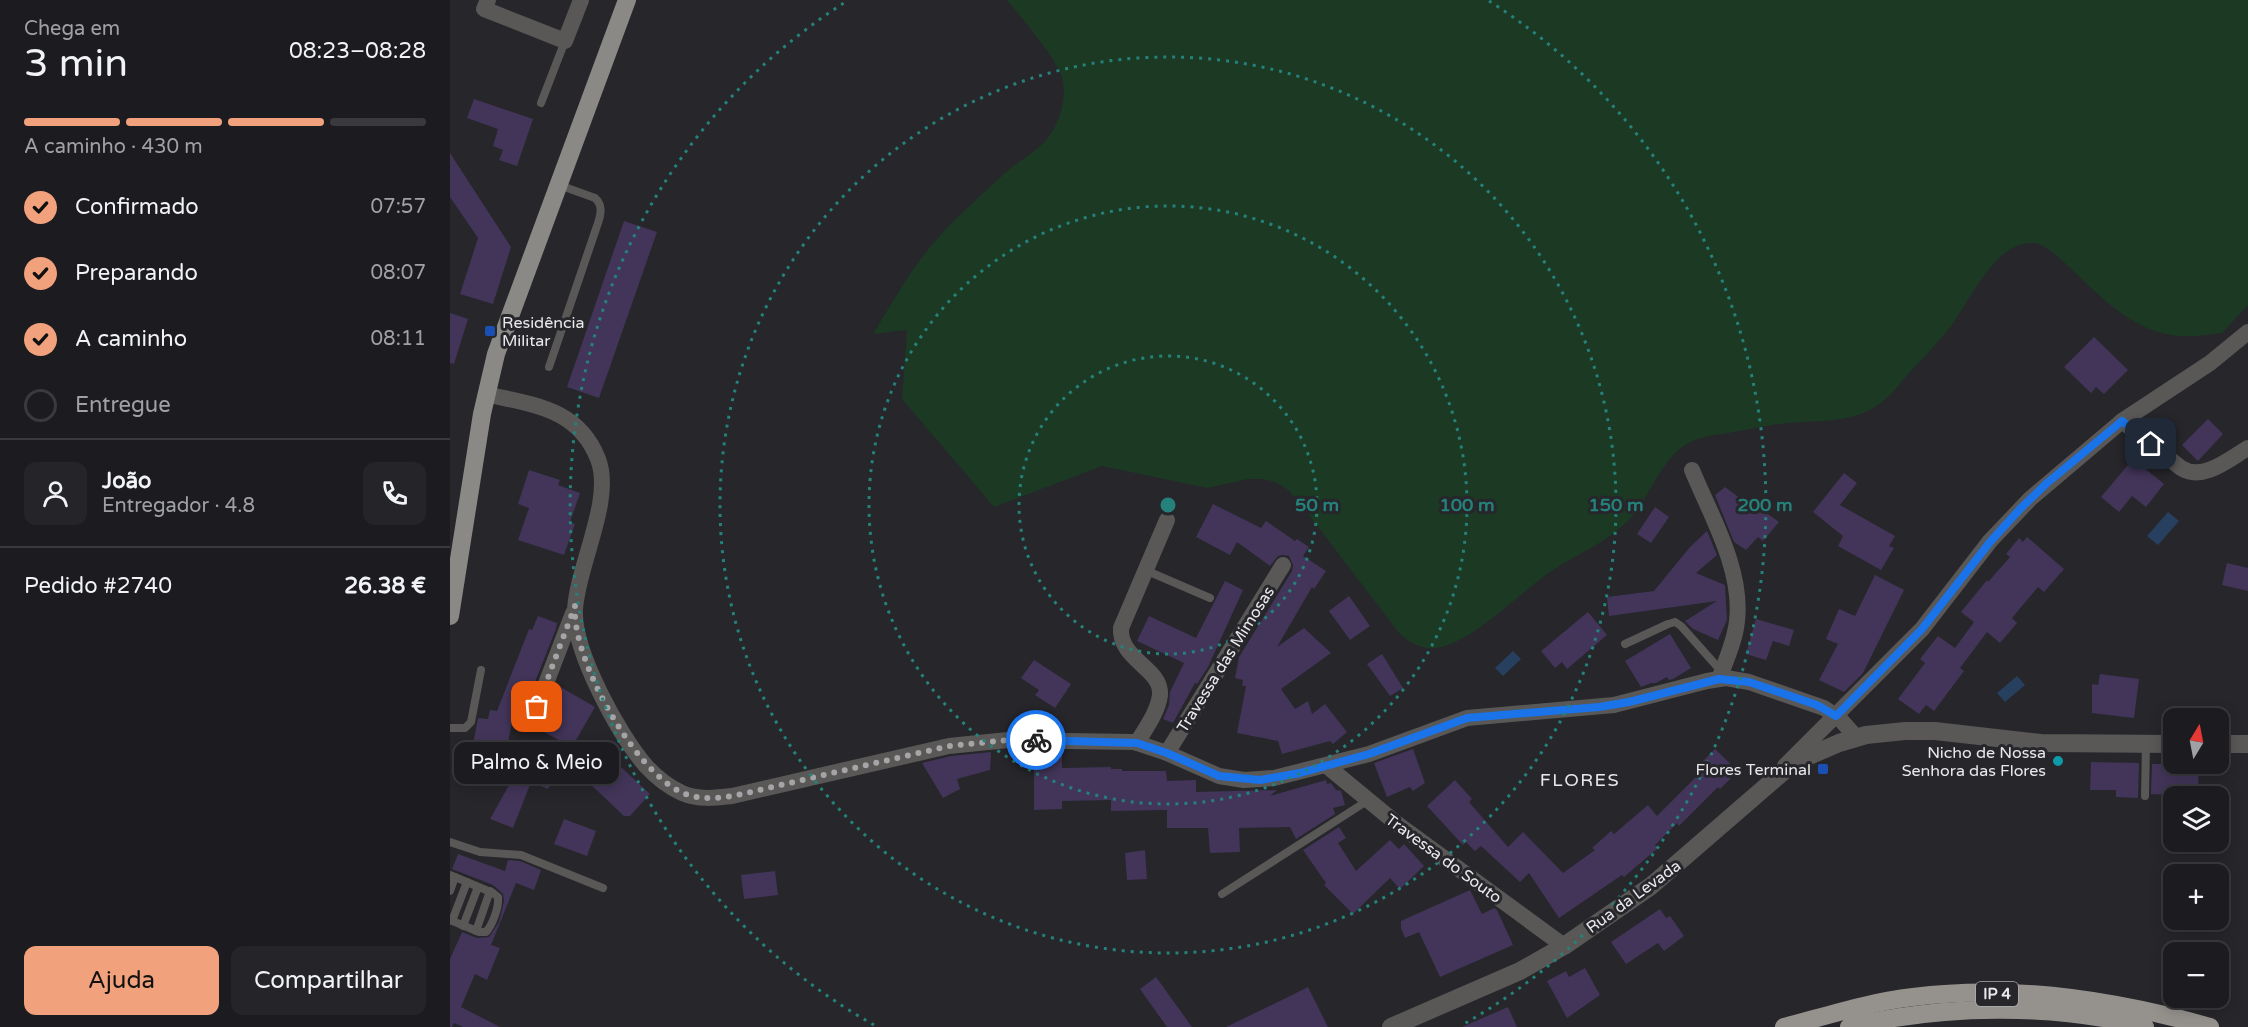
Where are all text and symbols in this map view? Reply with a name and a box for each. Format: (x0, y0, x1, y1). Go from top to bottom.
text: Chega em (24, 17, 120, 41)
text: 08:23–08:28 (289, 38, 426, 64)
text: 3 min (24, 40, 128, 87)
text: A caminho · 430 m (24, 135, 203, 159)
icon: check (24, 191, 57, 224)
text: Confirmado (75, 194, 199, 220)
text: 07:57 (371, 195, 426, 219)
icon: check (24, 257, 57, 290)
text: Preparando (75, 260, 198, 286)
text: 08:07 (371, 261, 426, 285)
place label: Residência Militar (502, 313, 585, 351)
icon: check (24, 323, 57, 356)
marker: Residência Militar (483, 324, 497, 338)
text: A caminho (75, 326, 187, 352)
text: 08:11 (371, 327, 426, 351)
text: Entregue (75, 392, 171, 418)
pin (2125, 418, 2176, 469)
icon: home (2134, 427, 2167, 460)
button: person (24, 462, 87, 525)
button: phone (363, 462, 426, 525)
text: João (102, 468, 151, 494)
text: Entregador · 4.8 (102, 494, 255, 518)
text: 50 m (1295, 494, 1339, 516)
text: 100 m (1439, 494, 1495, 516)
text: 150 m (1588, 494, 1644, 516)
text: 200 m (1737, 494, 1793, 516)
centre of rings (1158, 495, 1178, 515)
text: Pedido #2740 (24, 573, 172, 599)
text: 26.38 € (344, 573, 426, 599)
street label: Travessa das Mimosas (1173, 583, 1279, 736)
pin (511, 681, 562, 732)
icon: bag (520, 690, 553, 723)
north arrow (2163, 708, 2229, 774)
map controls (2163, 708, 2229, 1008)
courier (1006, 710, 1066, 770)
icon: bike (1020, 724, 1053, 757)
callout: Palmo & Meio (454, 743, 620, 785)
place label: Nicho de Nossa Senhora das Flores (1902, 743, 2046, 781)
text: Palmo & Meio (470, 751, 603, 775)
marker: Nicho de Nossa Senhora das Flores (2051, 754, 2065, 768)
place label: Flores Terminal (1696, 760, 1811, 780)
marker: Flores Terminal (1816, 762, 1830, 776)
district label: FLORES (1540, 769, 1620, 791)
button: layers (2163, 786, 2229, 852)
street label: Travessa do Souto (1381, 810, 1505, 908)
street label: Rua da Levada (1582, 856, 1685, 938)
button: + (2163, 864, 2229, 930)
button: − (2163, 942, 2229, 1008)
button: Ajuda (24, 946, 219, 1015)
button: Compartilhar (231, 946, 426, 1015)
road number: IP 4 (1976, 982, 2018, 1006)

